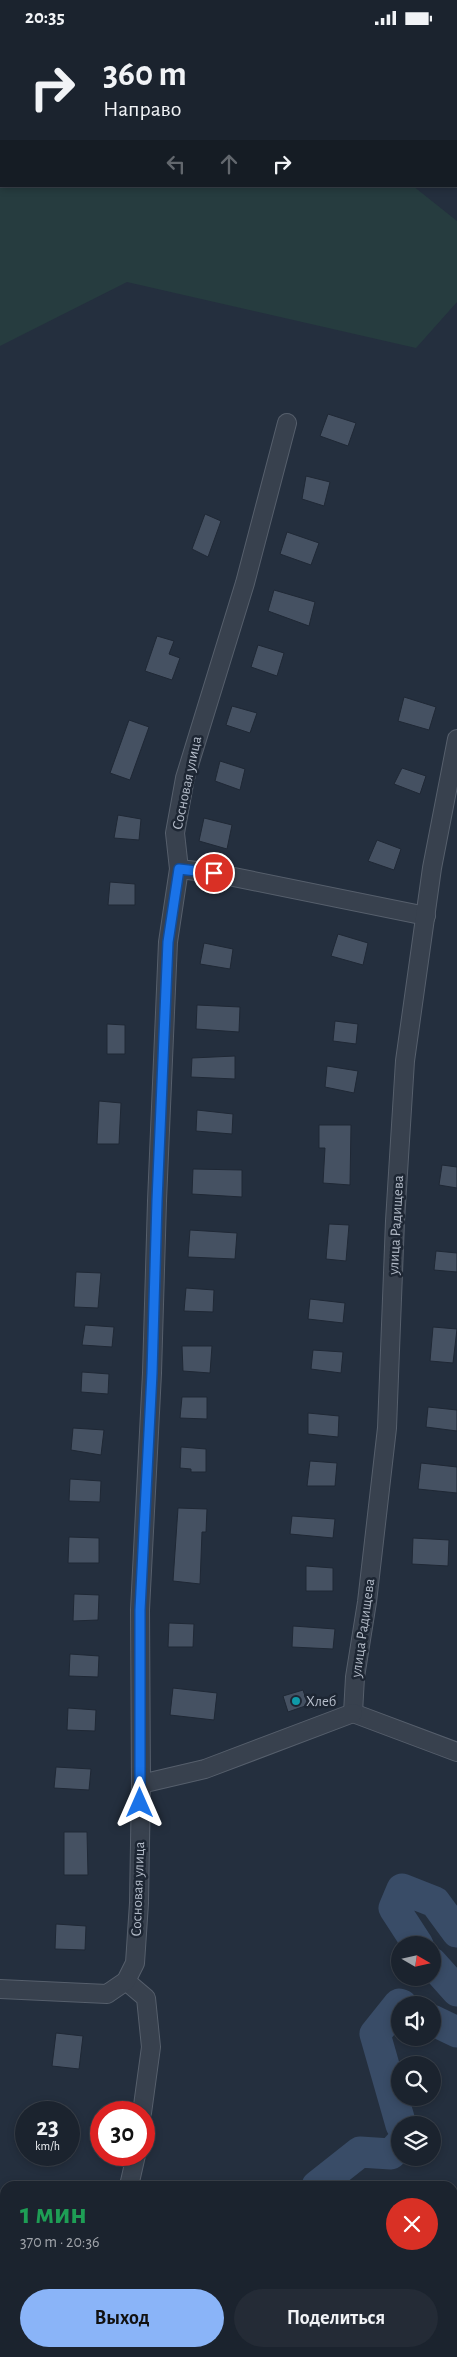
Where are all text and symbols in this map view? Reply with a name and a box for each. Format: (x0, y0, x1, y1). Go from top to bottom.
text: 20:35 (25, 8, 65, 27)
icon: right (20, 55, 85, 120)
text: 360 m (103, 57, 187, 92)
text: Направо (103, 98, 181, 120)
icon: left (162, 150, 190, 178)
icon: ahead (215, 150, 243, 178)
icon: right (268, 150, 296, 178)
street label: Сосновая улица (170, 735, 204, 831)
pin (193, 852, 235, 894)
icon: arrive (200, 859, 228, 887)
street label: улица Радищева (386, 1175, 406, 1276)
street label: улица Радищева (348, 1577, 377, 1679)
place label: Хлеб (306, 1694, 336, 1709)
marker: Хлеб (290, 1695, 302, 1707)
position arrow (113, 1776, 165, 1828)
street label: Сосновая улица (129, 1841, 147, 1937)
north arrow (391, 1936, 441, 1986)
map controls (391, 1936, 441, 2166)
button: sound (391, 1996, 441, 2046)
button: search (391, 2056, 441, 2106)
speed limit sign: 30 (90, 2101, 155, 2166)
text: 23 (36, 2115, 59, 2140)
button: layers (391, 2116, 441, 2166)
text: km/h (35, 2140, 60, 2152)
button: close (386, 2198, 438, 2250)
text: 1 мин (20, 2199, 87, 2229)
text: 370 m · 20:36 (20, 2234, 100, 2250)
button: Выход (20, 2289, 224, 2347)
button: Поделиться (234, 2289, 438, 2347)

